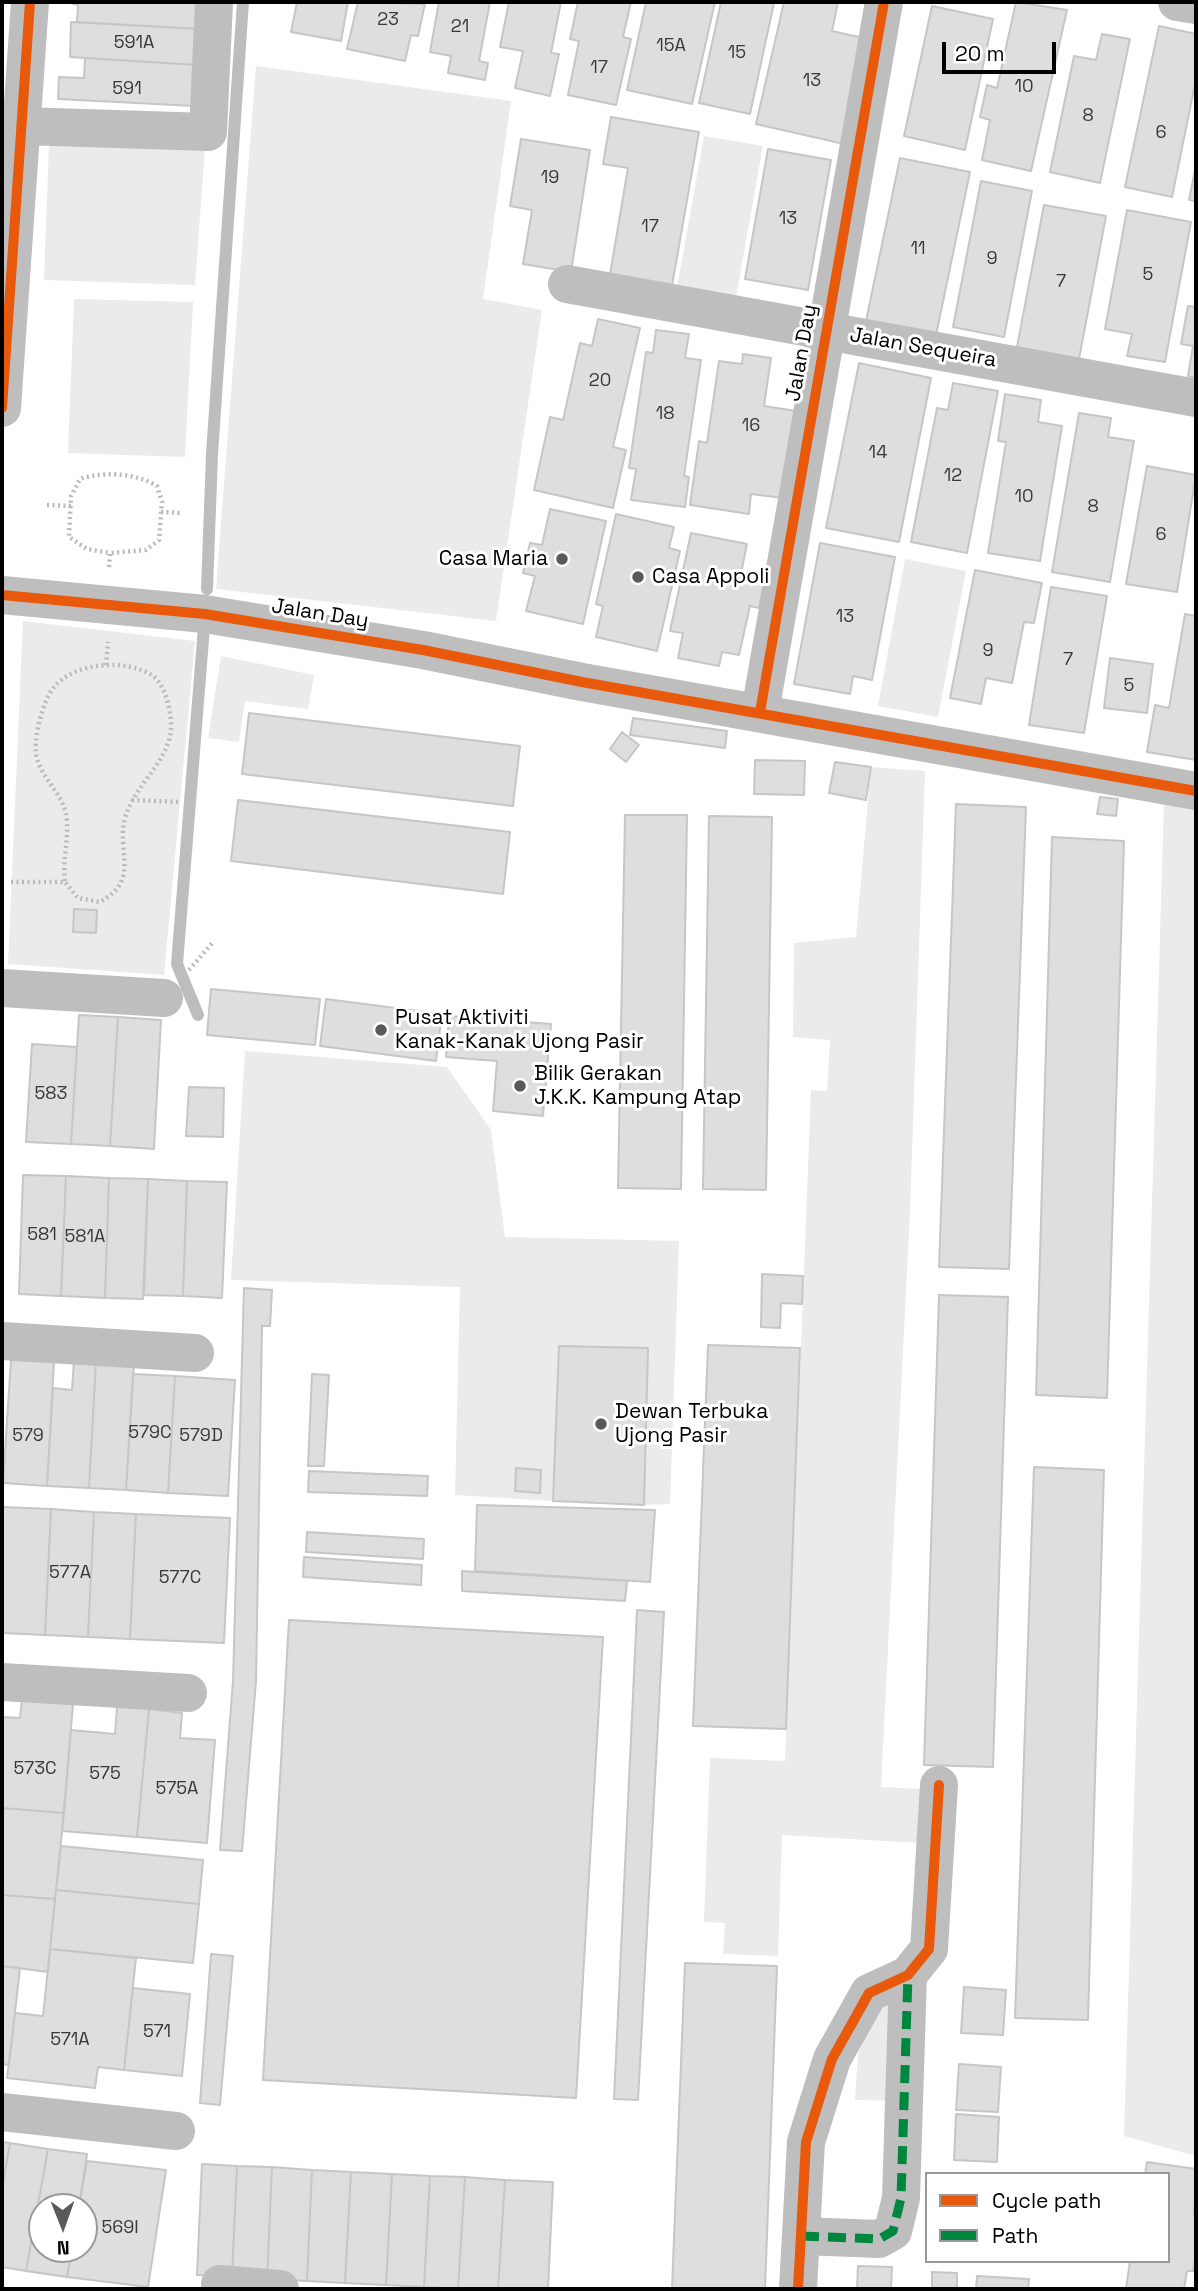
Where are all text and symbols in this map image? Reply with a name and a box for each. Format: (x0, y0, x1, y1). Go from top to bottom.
house number: 23 (377, 9, 399, 31)
house number: 21 (451, 16, 469, 38)
scale bar (946, 28, 1060, 72)
house number: 591A (114, 32, 154, 54)
house number: 15A (656, 35, 686, 57)
text: 20 m (955, 40, 1005, 67)
house number: 15 (728, 42, 746, 64)
house number: 17 (590, 57, 608, 79)
house number: 13 (803, 70, 821, 92)
house number: 10 (1014, 76, 1034, 98)
house number: 591 (112, 78, 142, 100)
house number: 8 (1082, 105, 1094, 127)
house number: 6 (1155, 122, 1167, 144)
house number: 19 (541, 167, 559, 189)
house number: 13 (779, 208, 797, 230)
house number: 17 (641, 216, 659, 238)
house number: 11 (910, 238, 926, 260)
house number: 9 (986, 248, 998, 270)
house number: 5 (1143, 264, 1153, 286)
house number: 7 (1056, 271, 1066, 293)
street label: Jalan Day (781, 303, 823, 403)
street label: Jalan Sequeira (848, 323, 998, 373)
house number: 20 (589, 370, 611, 392)
house number: 18 (656, 403, 674, 425)
house number: 16 (742, 415, 760, 437)
house number: 14 (869, 442, 887, 464)
house number: 12 (944, 465, 962, 487)
house number: 10 (1014, 486, 1034, 508)
house number: 8 (1087, 496, 1099, 518)
house number: 6 (1155, 524, 1167, 546)
place label: Casa Maria (439, 546, 548, 572)
marker: Casa Maria (554, 551, 570, 567)
place label: Casa Appoli (652, 564, 769, 590)
marker: Casa Appoli (630, 569, 646, 585)
street label: Jalan Day (270, 594, 370, 634)
house number: 13 (836, 606, 854, 628)
house number: 9 (982, 640, 994, 662)
house number: 7 (1063, 649, 1073, 671)
house number: 5 (1124, 675, 1134, 697)
place label: Pusat Aktiviti Kanak-Kanak Ujong Pasir (395, 1005, 644, 1055)
marker: Pusat Aktiviti Kanak-Kanak Ujong Pasir (373, 1022, 389, 1038)
place label: Bilik Gerakan J.K.K. Kampung Atap (534, 1061, 741, 1111)
marker: Bilik Gerakan J.K.K. Kampung Atap (512, 1078, 528, 1094)
house number: 583 (35, 1083, 67, 1105)
house number: 581 (27, 1224, 57, 1246)
house number: 581A (65, 1226, 105, 1248)
place label: Dewan Terbuka Ujong Pasir (615, 1399, 768, 1449)
marker: Dewan Terbuka Ujong Pasir (593, 1416, 609, 1432)
house number: 579C (128, 1422, 172, 1444)
house number: 579 (12, 1425, 44, 1447)
house number: 579D (179, 1425, 223, 1447)
house number: 577A (49, 1562, 91, 1584)
house number: 577C (159, 1567, 201, 1589)
house number: 573C (13, 1758, 57, 1780)
house number: 575 (89, 1763, 121, 1785)
house number: 575A (156, 1778, 198, 1800)
house number: 571 (143, 2021, 171, 2043)
house number: 571A (50, 2029, 90, 2051)
legend (925, 2172, 1170, 2263)
text: Cycle path (992, 2187, 1101, 2214)
north arrow (28, 2193, 98, 2263)
house number: 569I (101, 2217, 139, 2239)
text: Path (992, 2222, 1038, 2249)
text: N (57, 2235, 70, 2260)

